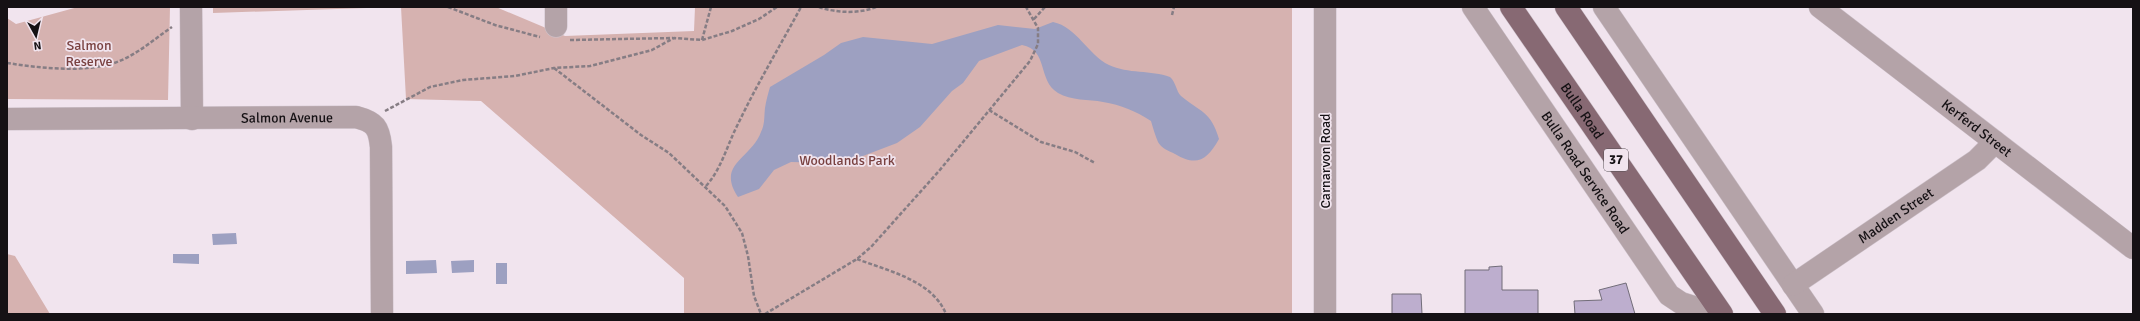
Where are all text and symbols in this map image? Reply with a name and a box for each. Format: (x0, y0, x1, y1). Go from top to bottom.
north arrow (16, 16, 56, 56)
park label: Salmon Reserve (65, 37, 113, 70)
text: N (33, 38, 42, 52)
street label: Bulla Road (1557, 79, 1608, 142)
street label: Kerferd Street (1938, 95, 2016, 160)
street label: Bulla Road Service Road (1538, 108, 1633, 237)
street label: Salmon Avenue (241, 109, 333, 126)
street label: Carnarvon Road (1317, 113, 1334, 209)
road number: 37 (1604, 149, 1628, 171)
park label: Woodlands Park (799, 152, 895, 169)
street label: Madden Street (1855, 184, 1937, 247)

